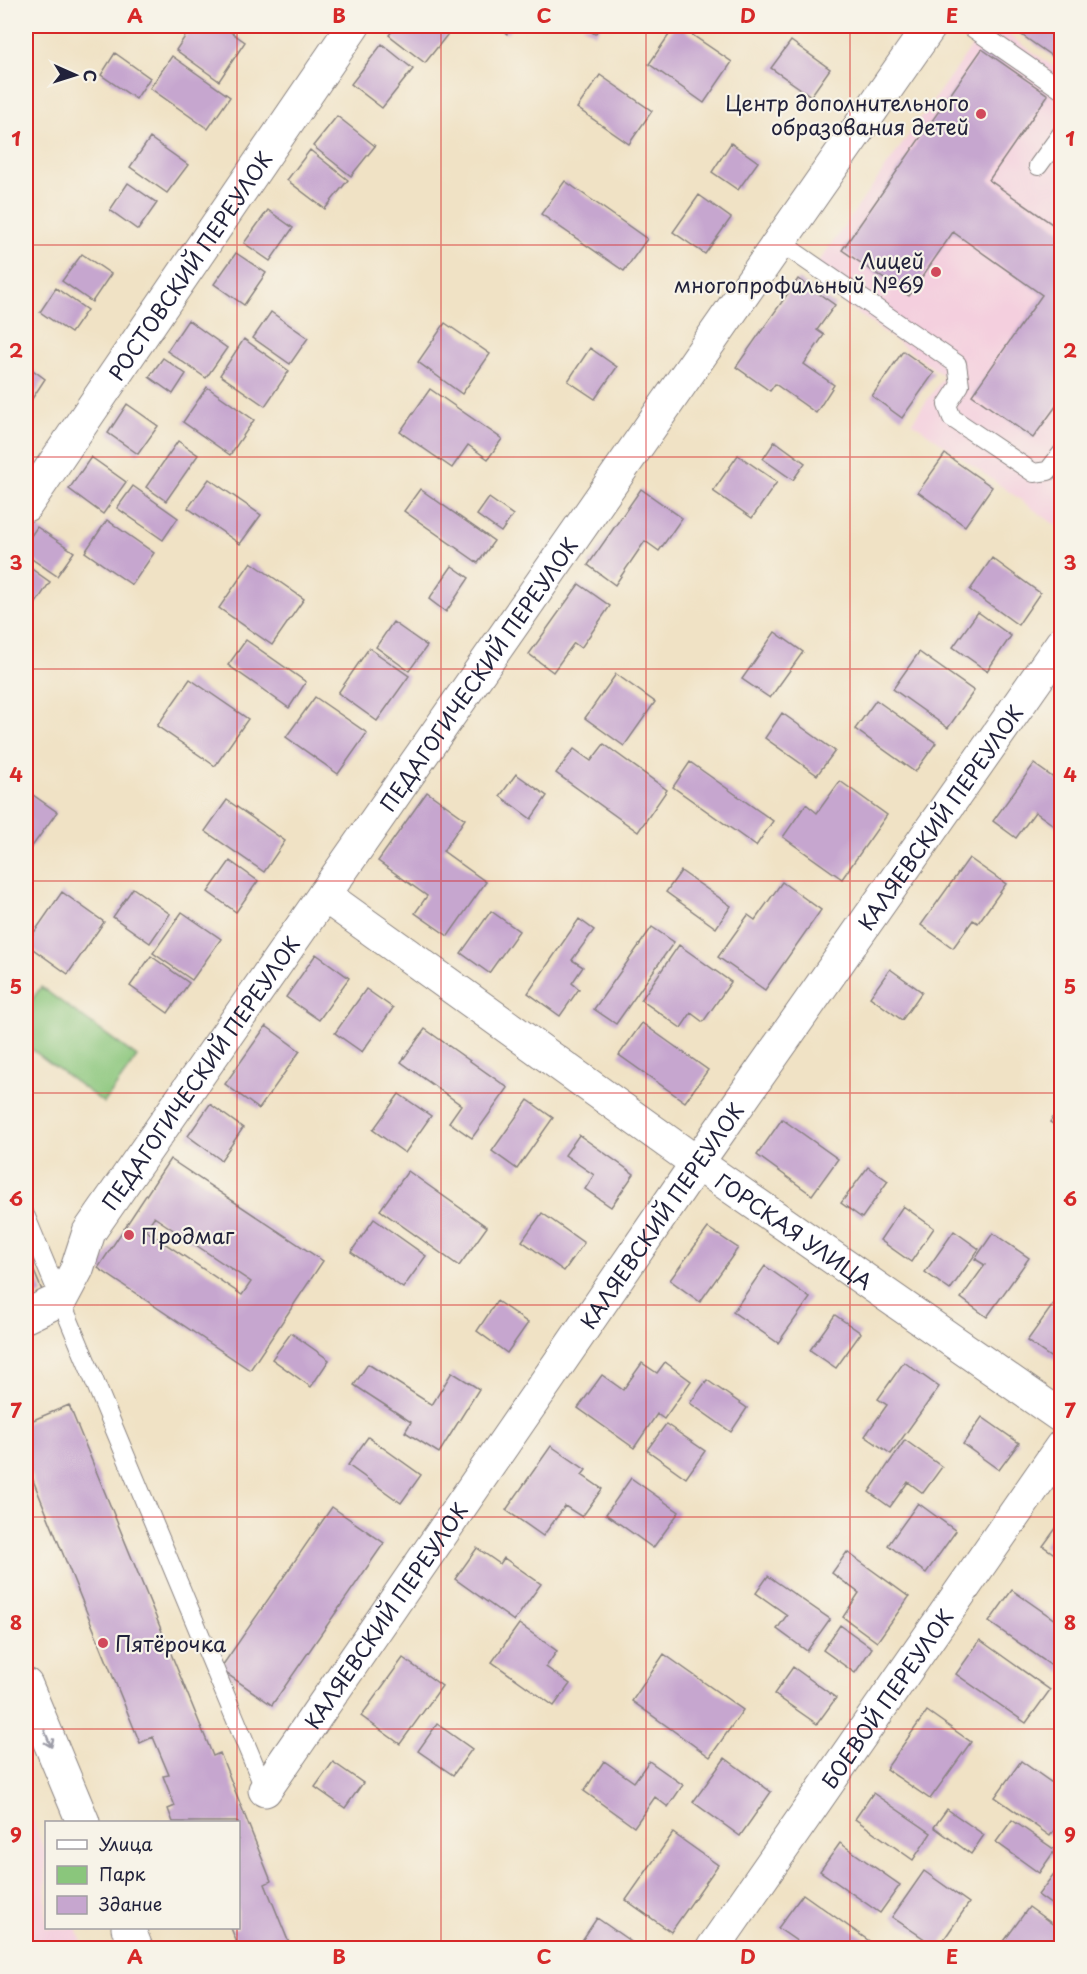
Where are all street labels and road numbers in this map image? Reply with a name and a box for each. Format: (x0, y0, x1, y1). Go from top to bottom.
street label: РОСТОВСКИЙ ПЕРЕУЛОК (100, 144, 279, 387)
street label: ПЕДАГОГИЧЕСКИЙ ПЕРЕУЛОК (371, 531, 585, 817)
street label: КАЛЯЕВСКИЙ ПЕРЕУЛОК (850, 698, 1030, 936)
street label: ПЕДАГОГИЧЕСКИЙ ПЕРЕУЛОК (93, 929, 307, 1216)
street label: КАЛЯЕВСКИЙ ПЕРЕУЛОК (572, 1096, 751, 1335)
street label: ГОРСКАЯ УЛИЦА (709, 1165, 880, 1297)
street label: КАЛЯЕВСКИЙ ПЕРЕУЛОК (296, 1496, 475, 1735)
street label: БОЕВОЙ ПЕРЕУЛОК (813, 1602, 960, 1795)

